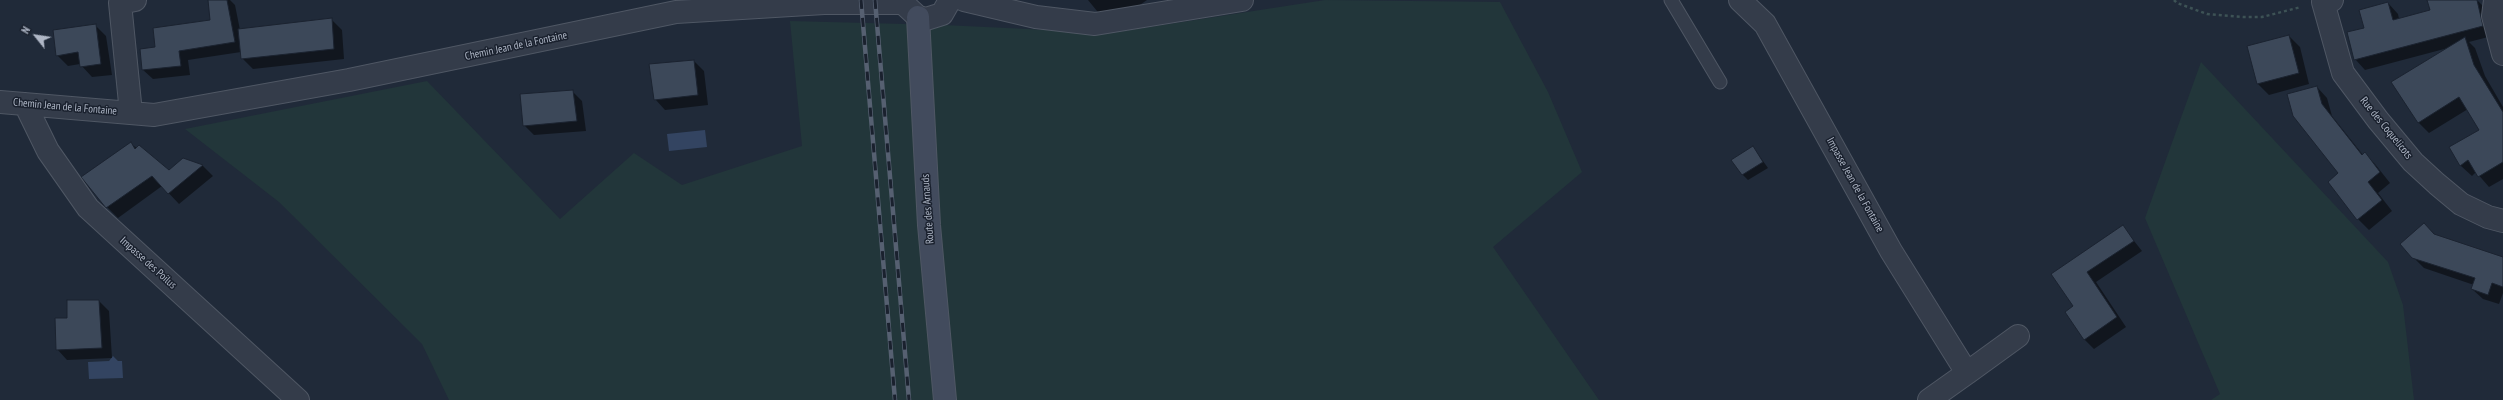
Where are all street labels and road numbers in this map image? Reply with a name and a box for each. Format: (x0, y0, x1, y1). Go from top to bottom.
street label: Chemin Jean de la Fontaine (464, 29, 568, 63)
street label: Rue des Coquelicots (2357, 94, 2415, 162)
street label: Chemin Jean de la Fontaine (13, 96, 117, 118)
street label: Impasse Jean de la Fontaine (1823, 135, 1887, 235)
street label: Route des Arnauds (919, 174, 937, 244)
street label: Impasse des Poilus (117, 234, 179, 292)

